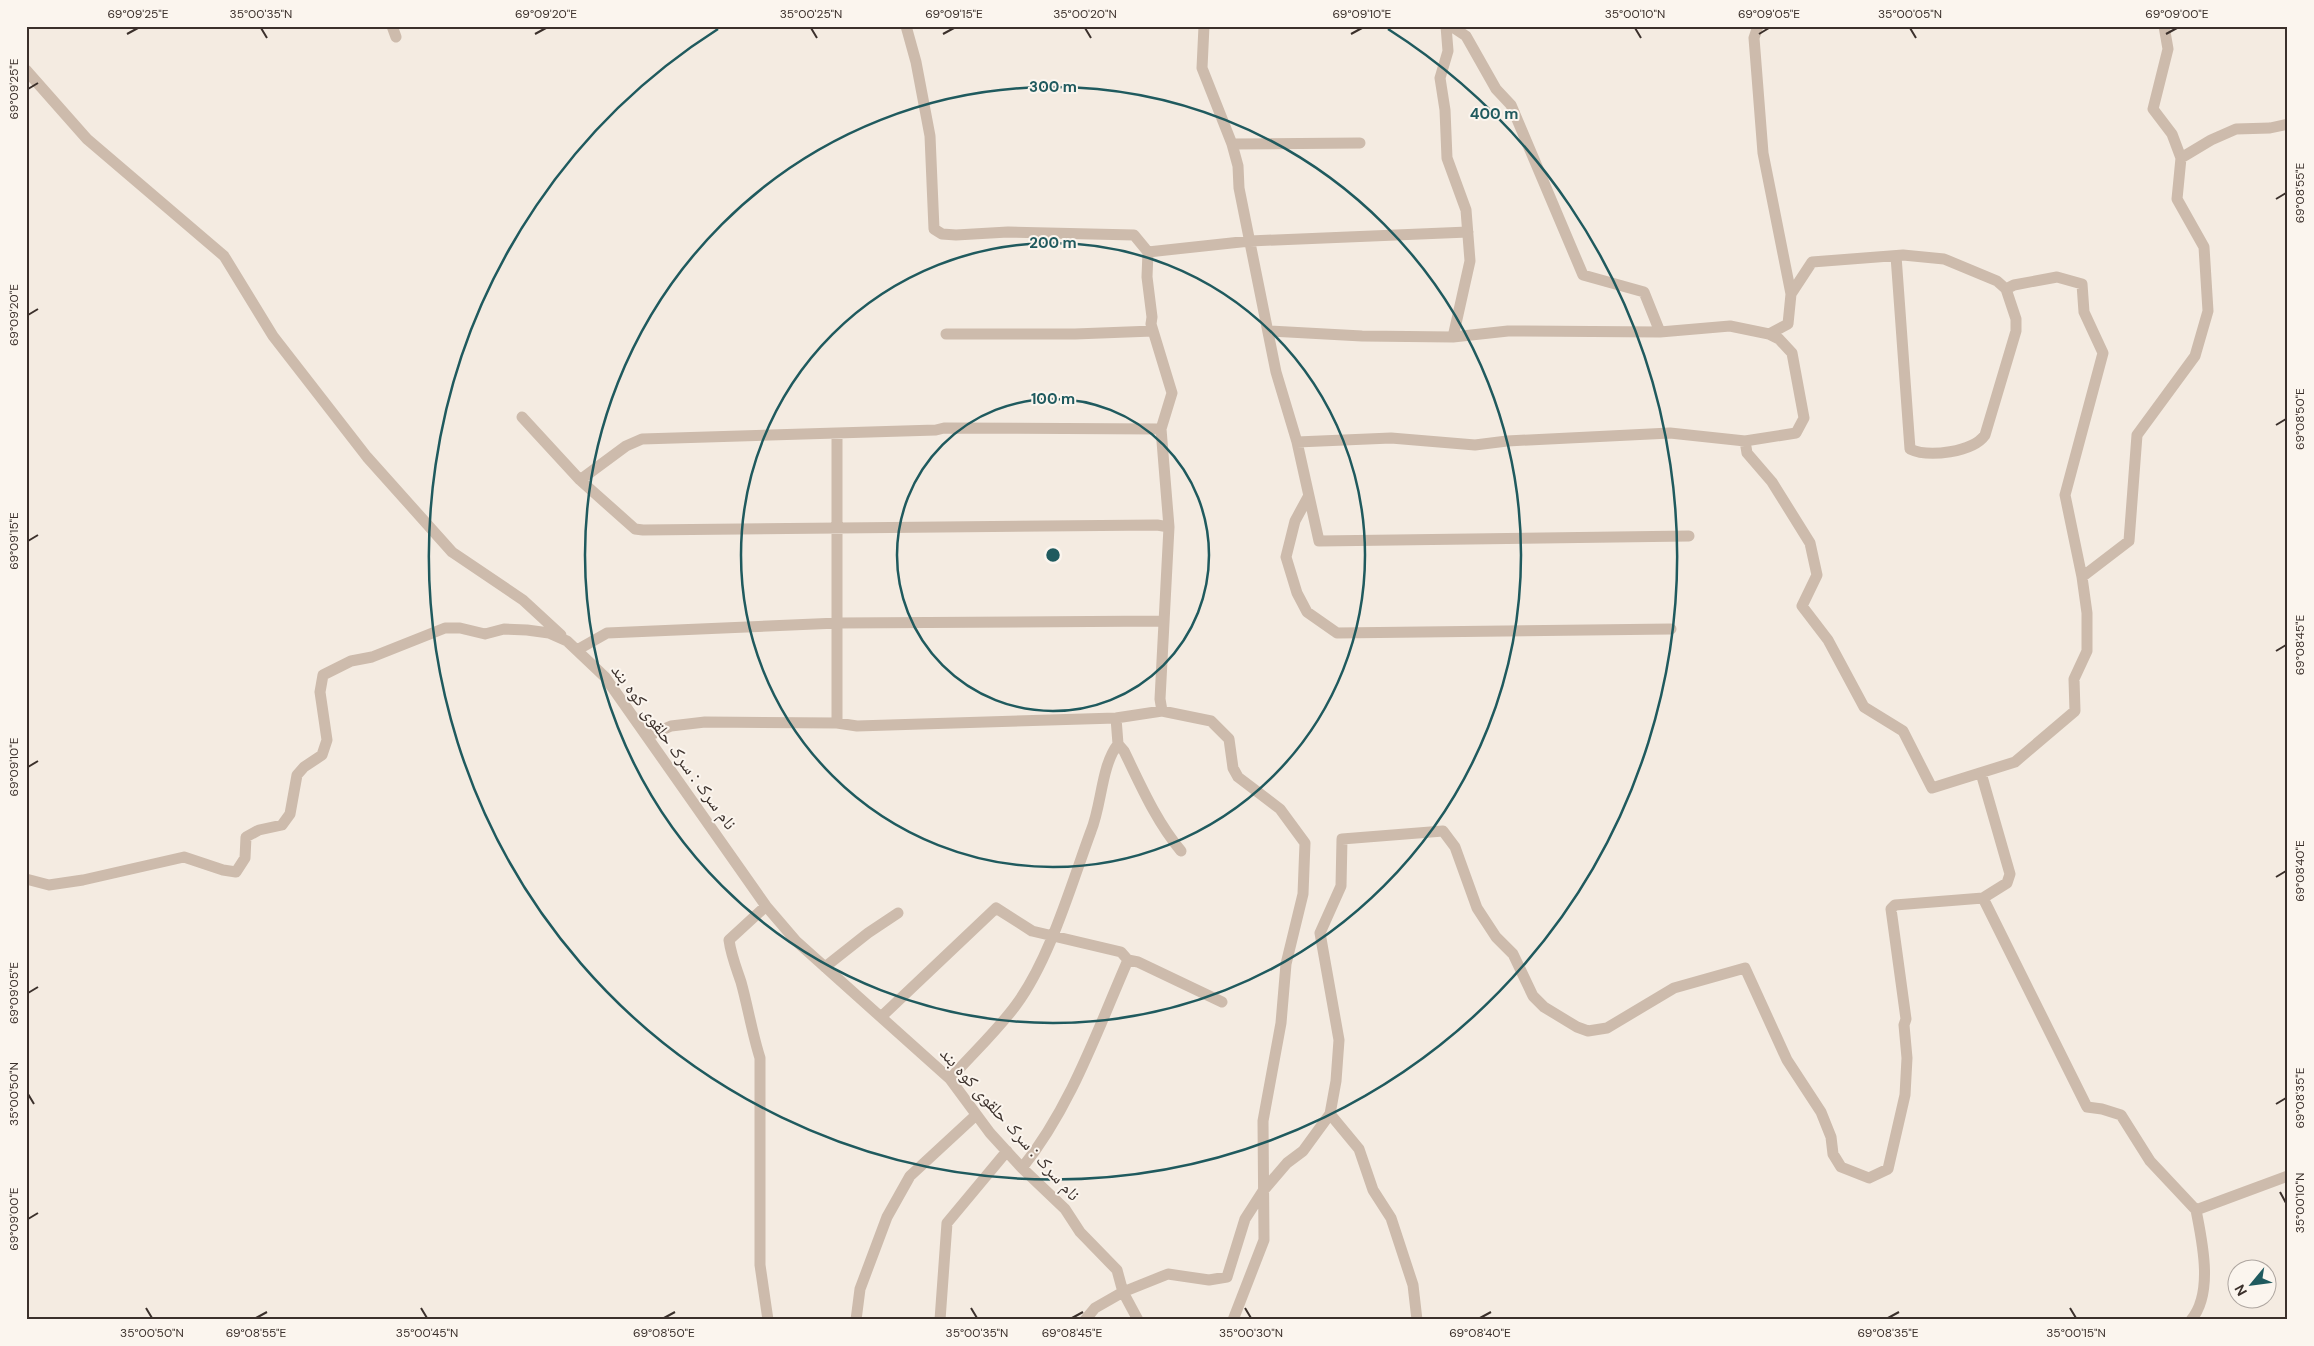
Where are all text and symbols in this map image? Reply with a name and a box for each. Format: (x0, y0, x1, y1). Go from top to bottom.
text: 69°09'25"E (108, 6, 169, 22)
text: 35°00'35"N (230, 6, 292, 22)
text: 69°09'20"E (515, 6, 577, 22)
text: 35°00'25"N (780, 6, 842, 22)
text: 69°09'15"E (925, 6, 983, 22)
text: 35°00'20"N (1053, 6, 1117, 22)
text: 69°09'10"E (1333, 6, 1392, 22)
text: 35°00'10"N (1605, 6, 1665, 22)
text: 69°09'05"E (1738, 6, 1800, 22)
text: 35°00'05"N (1878, 6, 1942, 22)
text: 69°09'00"E (2145, 6, 2209, 22)
text: 69°09'25"E (6, 58, 22, 119)
text: 300 m (1029, 77, 1077, 97)
text: 400 m (1470, 104, 1518, 124)
text: 69°08'55"E (2292, 162, 2308, 223)
text: 200 m (1029, 233, 1077, 253)
text: 69°09'20"E (6, 284, 22, 346)
text: 69°08'50"E (2292, 388, 2308, 450)
text: 100 m (1031, 389, 1075, 409)
text: 69°09'15"E (6, 512, 22, 570)
centre of rings (1044, 546, 1062, 564)
text: 69°08'45"E (2292, 615, 2308, 675)
street label: نام سرک : سرک حلقوی کوه بند (606, 659, 742, 835)
text: 69°09'10"E (6, 737, 22, 796)
text: 69°08'40"E (2292, 840, 2308, 902)
text: 69°09'05"E (6, 962, 22, 1024)
street label: نام سرک : سرک حلقوی کوه بند (934, 1042, 1086, 1206)
text: 35°00'50"N (6, 1062, 22, 1126)
text: 69°08'35"E (2292, 1067, 2308, 1128)
text: 35°00'10"N (2292, 1173, 2308, 1233)
text: 69°09'00"E (6, 1187, 22, 1251)
north arrow (2226, 1258, 2276, 1308)
text: N (2230, 1281, 2251, 1299)
text: 35°00'50"N (120, 1325, 184, 1341)
text: 69°08'55"E (226, 1325, 287, 1341)
text: 35°00'45"N (396, 1325, 458, 1341)
text: 69°08'50"E (633, 1325, 695, 1341)
text: 35°00'35"N (946, 1325, 1008, 1341)
text: 69°08'45"E (1042, 1325, 1102, 1341)
text: 35°00'30"N (1219, 1325, 1283, 1341)
text: 69°08'40"E (1449, 1325, 1511, 1341)
text: 69°08'35"E (1858, 1325, 1919, 1341)
text: 35°00'15"N (2046, 1325, 2106, 1341)

